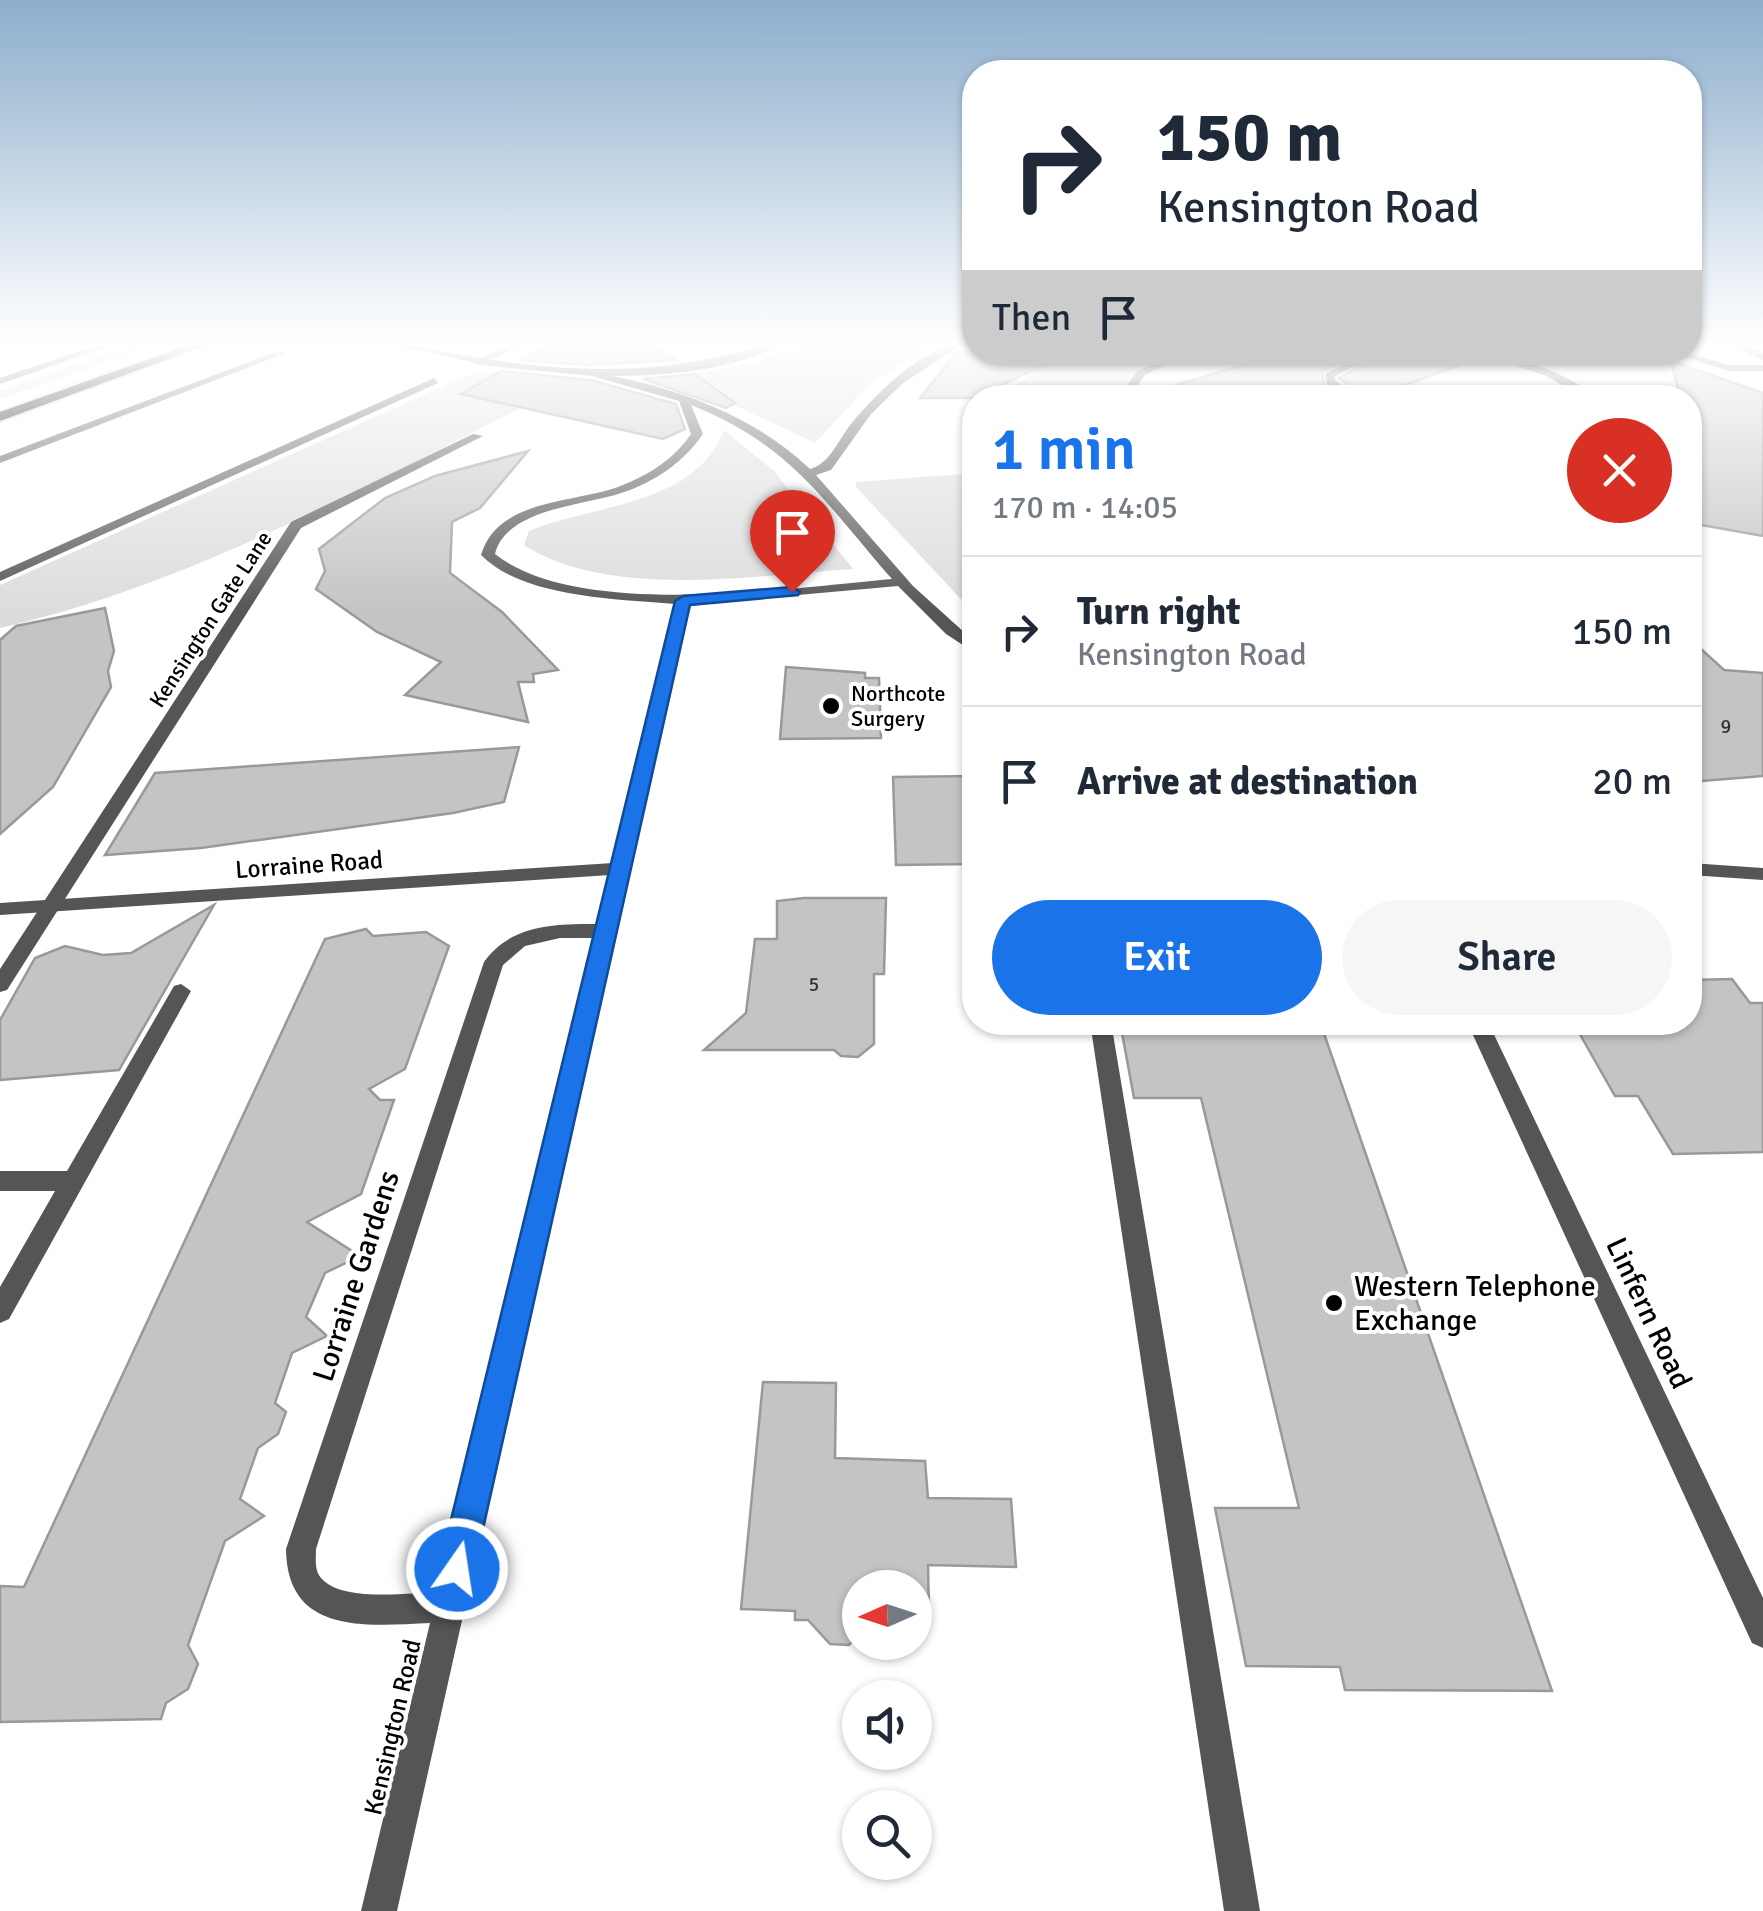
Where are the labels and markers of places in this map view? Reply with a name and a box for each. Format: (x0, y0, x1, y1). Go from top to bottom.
pin (750, 490, 835, 593)
place label: Northcote Surgery (851, 680, 946, 732)
marker: Northcote Surgery (820, 695, 842, 717)
place label: Western Telephone Exchange (1354, 1268, 1596, 1339)
marker: Western Telephone Exchange (1323, 1292, 1345, 1314)

